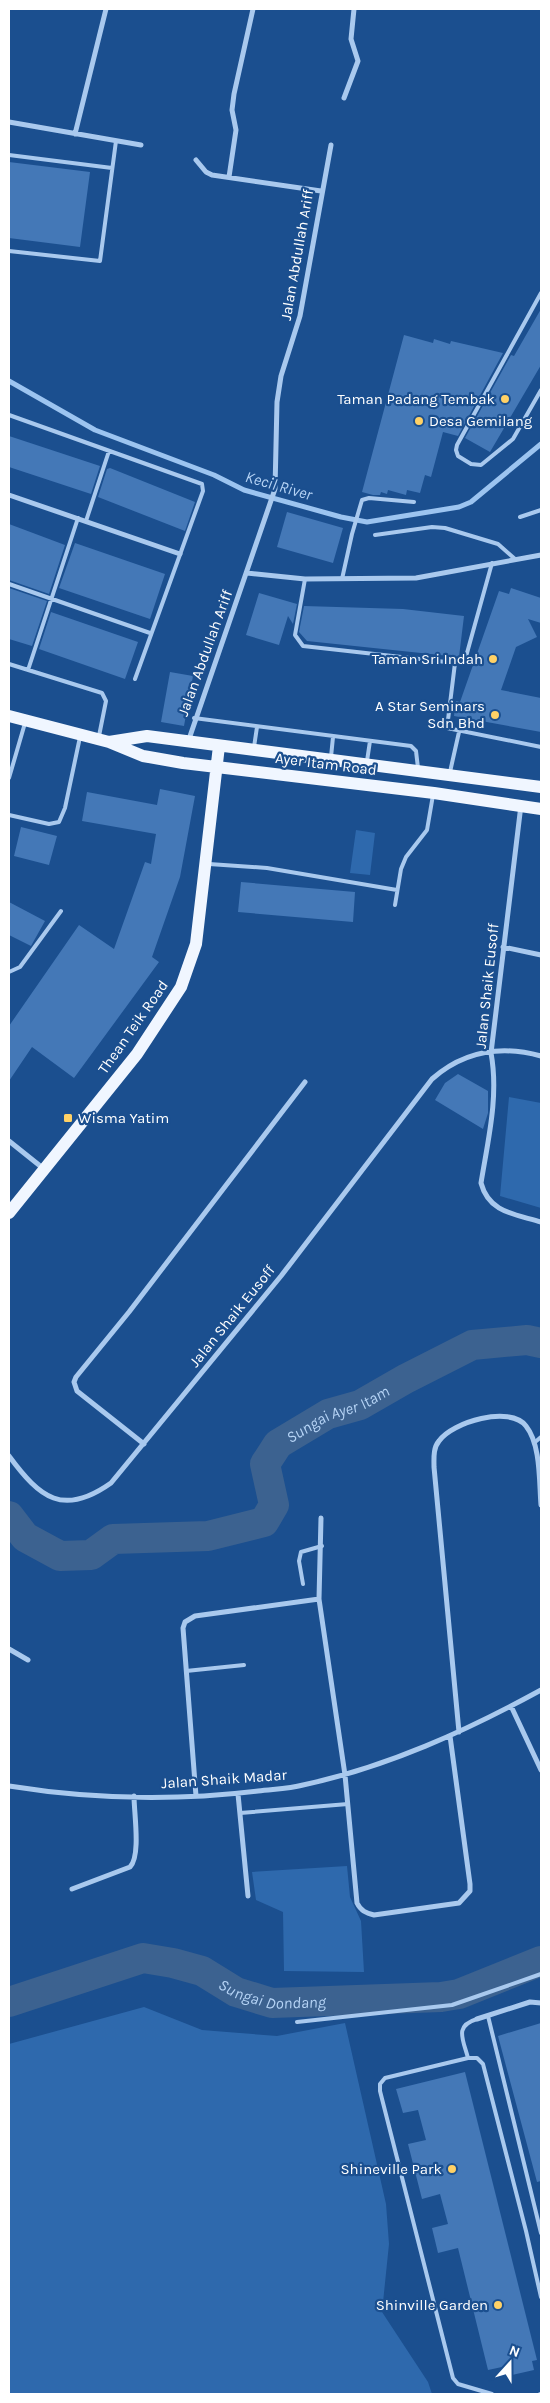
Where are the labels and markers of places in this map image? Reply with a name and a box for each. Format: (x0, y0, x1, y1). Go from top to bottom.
place label: Taman Padang Tembak (337, 390, 495, 408)
marker: Taman Padang Tembak (499, 393, 511, 405)
place label: Desa Gemilang (429, 412, 533, 430)
marker: Desa Gemilang (413, 415, 425, 427)
place label: Taman Sri Indah (372, 650, 483, 668)
marker: Taman Sri Indah (487, 653, 499, 665)
place label: A Star Seminars Sdn Bhd (375, 697, 485, 732)
marker: A Star Seminars Sdn Bhd (489, 709, 501, 721)
place label: Wisma Yatim (78, 1109, 169, 1127)
marker: Wisma Yatim (62, 1112, 74, 1124)
place label: Shineville Park (341, 2160, 442, 2178)
marker: Shineville Park (446, 2163, 458, 2175)
place label: Shinville Garden (376, 2296, 488, 2314)
marker: Shinville Garden (492, 2299, 504, 2311)

